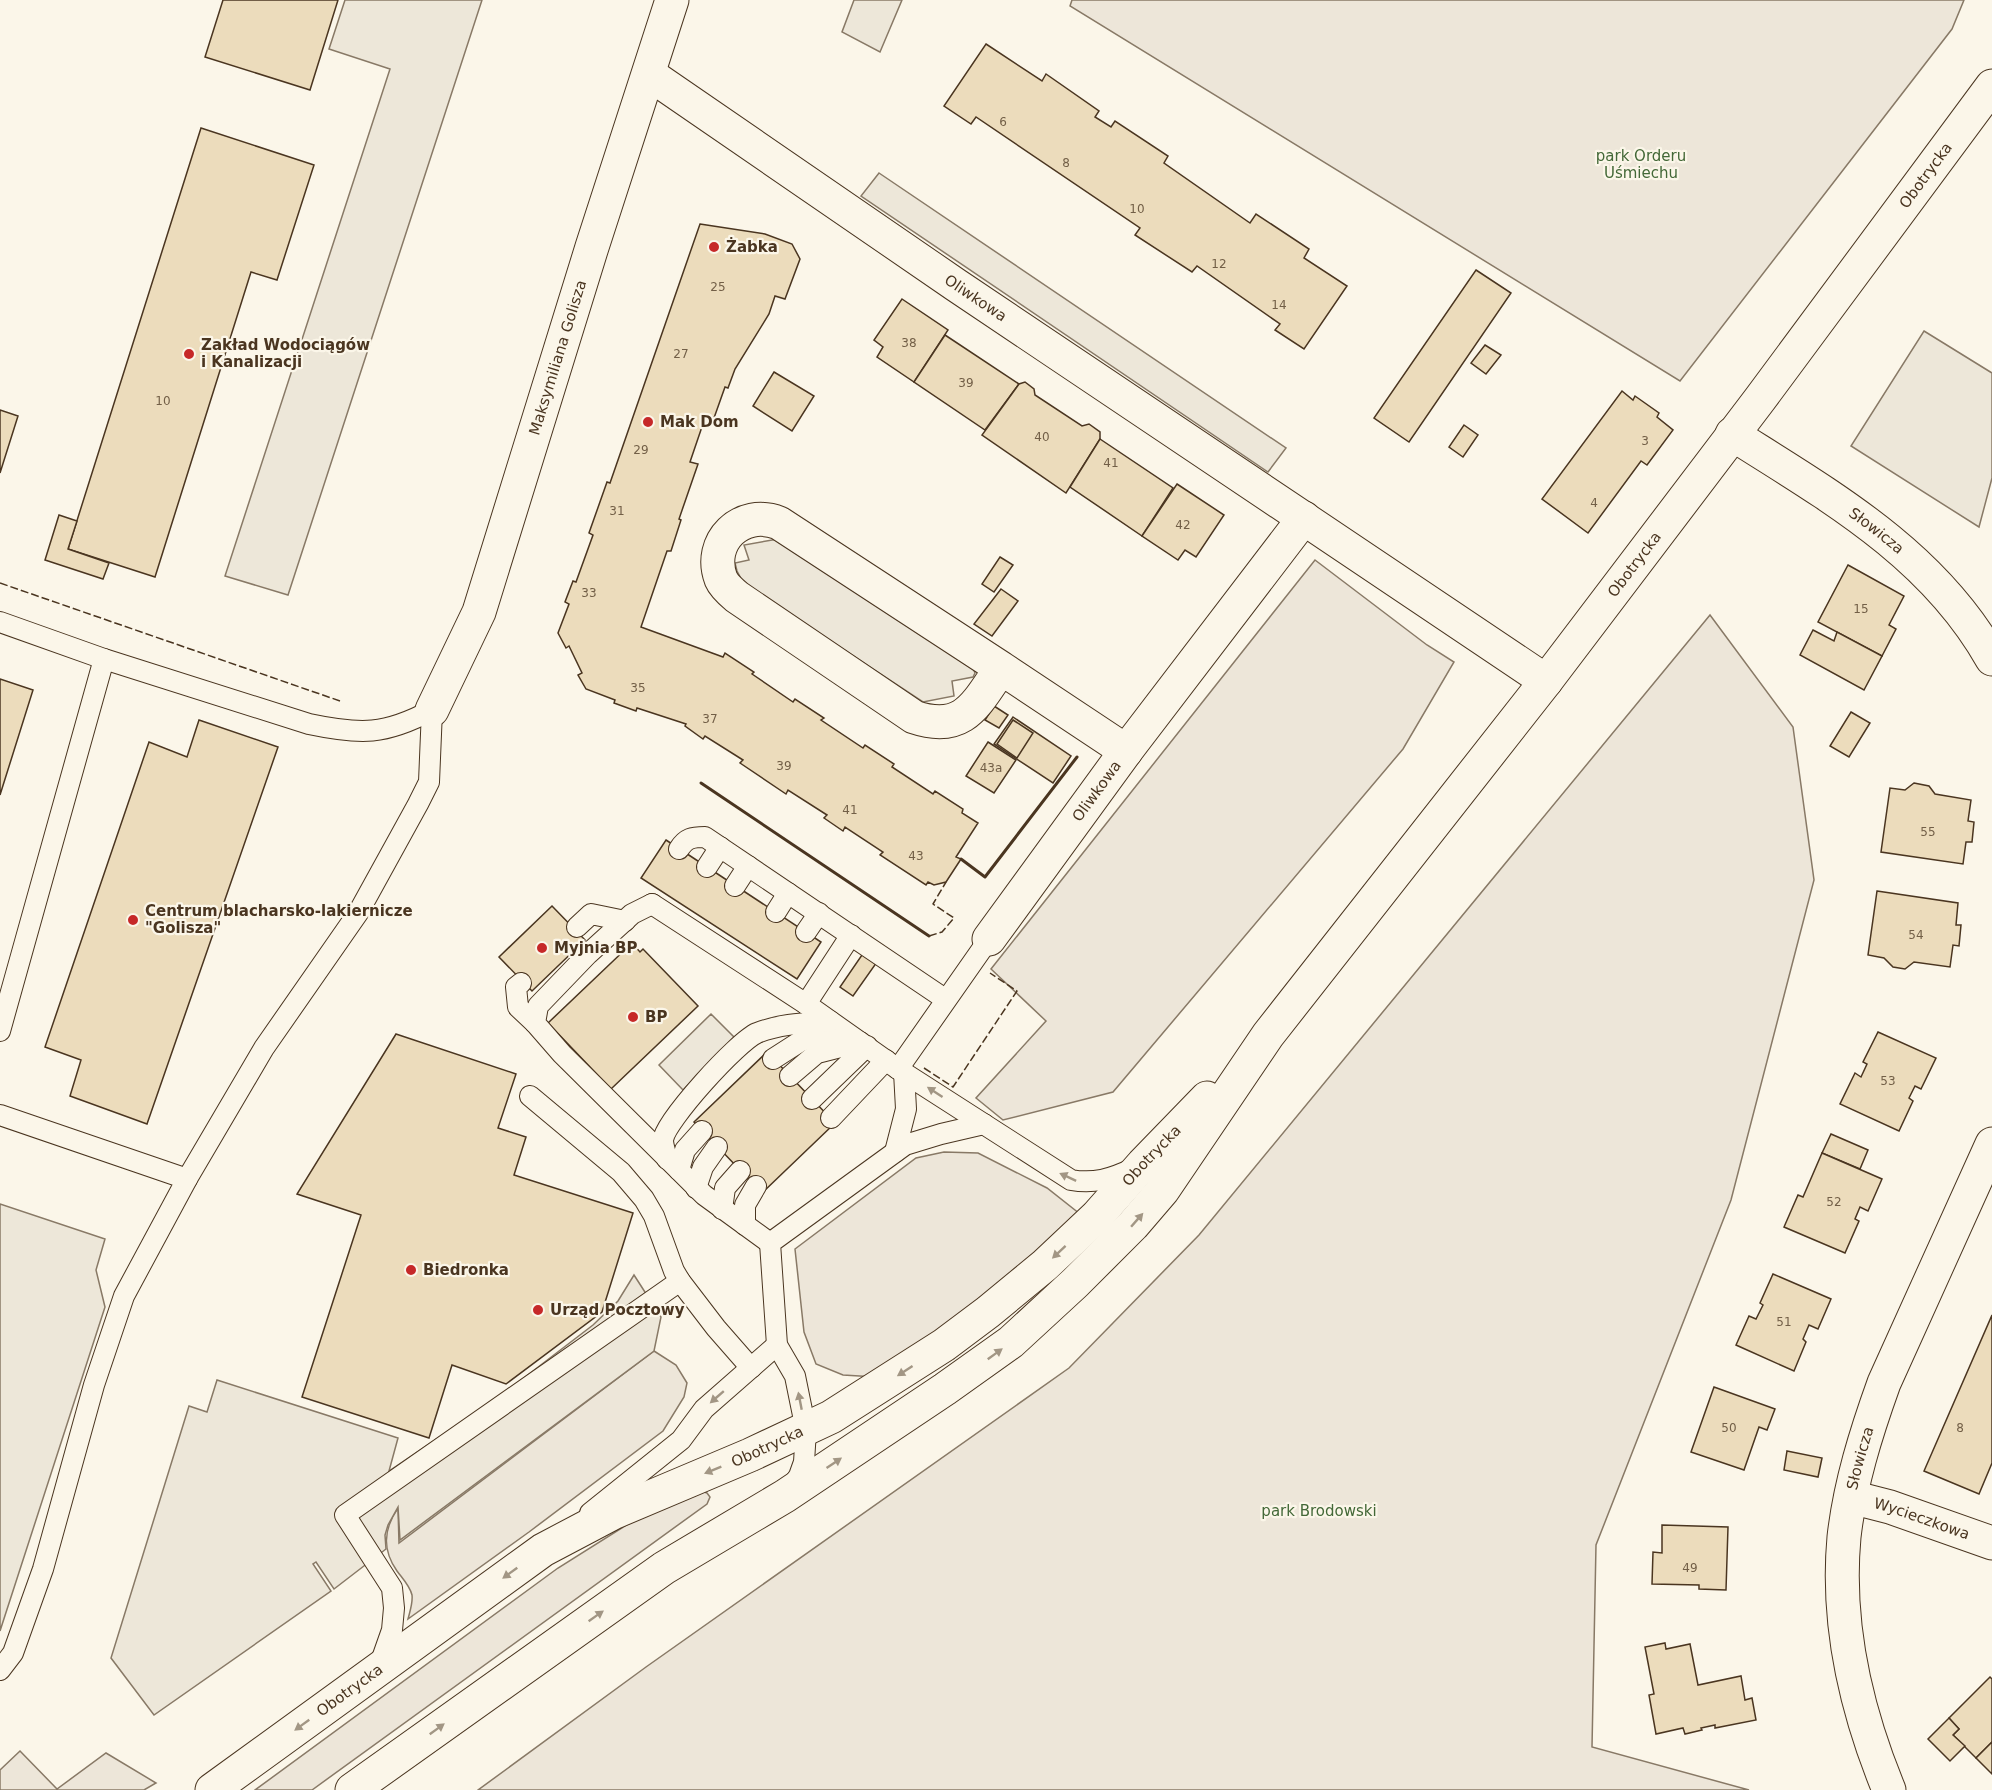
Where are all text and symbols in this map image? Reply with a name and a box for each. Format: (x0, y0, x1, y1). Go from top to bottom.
house number: 6 (999, 115, 1007, 129)
street label: Obotrycka (1895, 139, 1956, 212)
park label: park Orderu Uśmiechu (1596, 147, 1686, 182)
house number: 8 (1062, 156, 1070, 170)
house number: 10 (1129, 202, 1145, 216)
place label: Żabka (726, 237, 778, 256)
marker: Żabka (707, 240, 721, 254)
house number: 12 (1211, 257, 1227, 271)
street label: Oliwkowa (941, 271, 1010, 325)
street label: Maksymiliana Golisza (525, 278, 590, 437)
house number: 25 (710, 280, 726, 294)
house number: 14 (1271, 298, 1287, 312)
place label: Zakład Wodociągów i Kanalizacji (201, 336, 370, 371)
house number: 38 (901, 336, 917, 350)
marker: Zakład Wodociągów i Kanalizacji (182, 347, 196, 361)
house number: 27 (673, 347, 689, 361)
house number: 39 (958, 376, 974, 390)
house number: 10 (155, 394, 171, 408)
place label: Mak Dom (660, 413, 739, 431)
marker: Mak Dom (641, 415, 655, 429)
house number: 40 (1034, 430, 1050, 444)
house number: 3 (1641, 434, 1649, 448)
house number: 29 (633, 443, 649, 457)
house number: 41 (1103, 456, 1119, 470)
house number: 4 (1590, 496, 1598, 510)
house number: 31 (609, 504, 625, 518)
street label: Słowicza (1846, 504, 1908, 558)
house number: 42 (1175, 518, 1191, 532)
street label: Obotrycka (1604, 528, 1665, 601)
house number: 33 (581, 586, 597, 600)
house number: 15 (1853, 602, 1869, 616)
house number: 35 (630, 681, 646, 695)
house number: 37 (702, 712, 718, 726)
street label: Oliwkowa (1069, 757, 1125, 825)
house number: 39 (776, 759, 792, 773)
house number: 43a (980, 761, 1002, 775)
house number: 41 (842, 803, 858, 817)
house number: 55 (1920, 825, 1936, 839)
house number: 43 (908, 849, 924, 863)
place label: Centrum blacharsko-lakiernicze "Golisza" (145, 902, 413, 937)
marker: Centrum blacharsko-lakiernicze "Golisza" (126, 913, 140, 927)
house number: 54 (1908, 928, 1924, 942)
place label: Myjnia BP (554, 939, 637, 957)
marker: Myjnia BP (535, 941, 549, 955)
place label: BP (645, 1008, 667, 1026)
marker: BP (626, 1010, 640, 1024)
house number: 53 (1880, 1074, 1896, 1088)
one-way arrow (927, 1087, 943, 1098)
street label: Obotrycka (1119, 1121, 1185, 1190)
one-way arrow (1059, 1172, 1077, 1182)
house number: 52 (1826, 1195, 1842, 1209)
one-way arrow (1130, 1213, 1143, 1228)
one-way arrow (1052, 1245, 1067, 1258)
place label: Biedronka (423, 1261, 509, 1279)
marker: Biedronka (404, 1263, 418, 1277)
place label: Urząd Pocztowy (550, 1301, 685, 1319)
marker: Urząd Pocztowy (531, 1303, 545, 1317)
house number: 51 (1776, 1315, 1792, 1329)
one-way arrow (988, 1348, 1003, 1360)
one-way arrow (897, 1365, 913, 1376)
one-way arrow (709, 1391, 725, 1404)
one-way arrow (795, 1391, 804, 1410)
house number: 50 (1721, 1421, 1737, 1435)
house number: 8 (1956, 1421, 1964, 1435)
street label: Obotrycka (729, 1422, 806, 1471)
street label: Słowicza (1843, 1424, 1878, 1492)
one-way arrow (826, 1458, 842, 1469)
one-way arrow (704, 1465, 722, 1475)
street label: Wycieczkowa (1872, 1494, 1972, 1543)
park label: park Brodowski (1261, 1502, 1377, 1520)
house number: 49 (1682, 1561, 1698, 1575)
one-way arrow (503, 1567, 519, 1579)
one-way arrow (587, 1610, 603, 1622)
street label: Obotrycka (313, 1660, 386, 1720)
one-way arrow (295, 1719, 310, 1731)
one-way arrow (428, 1723, 444, 1735)

